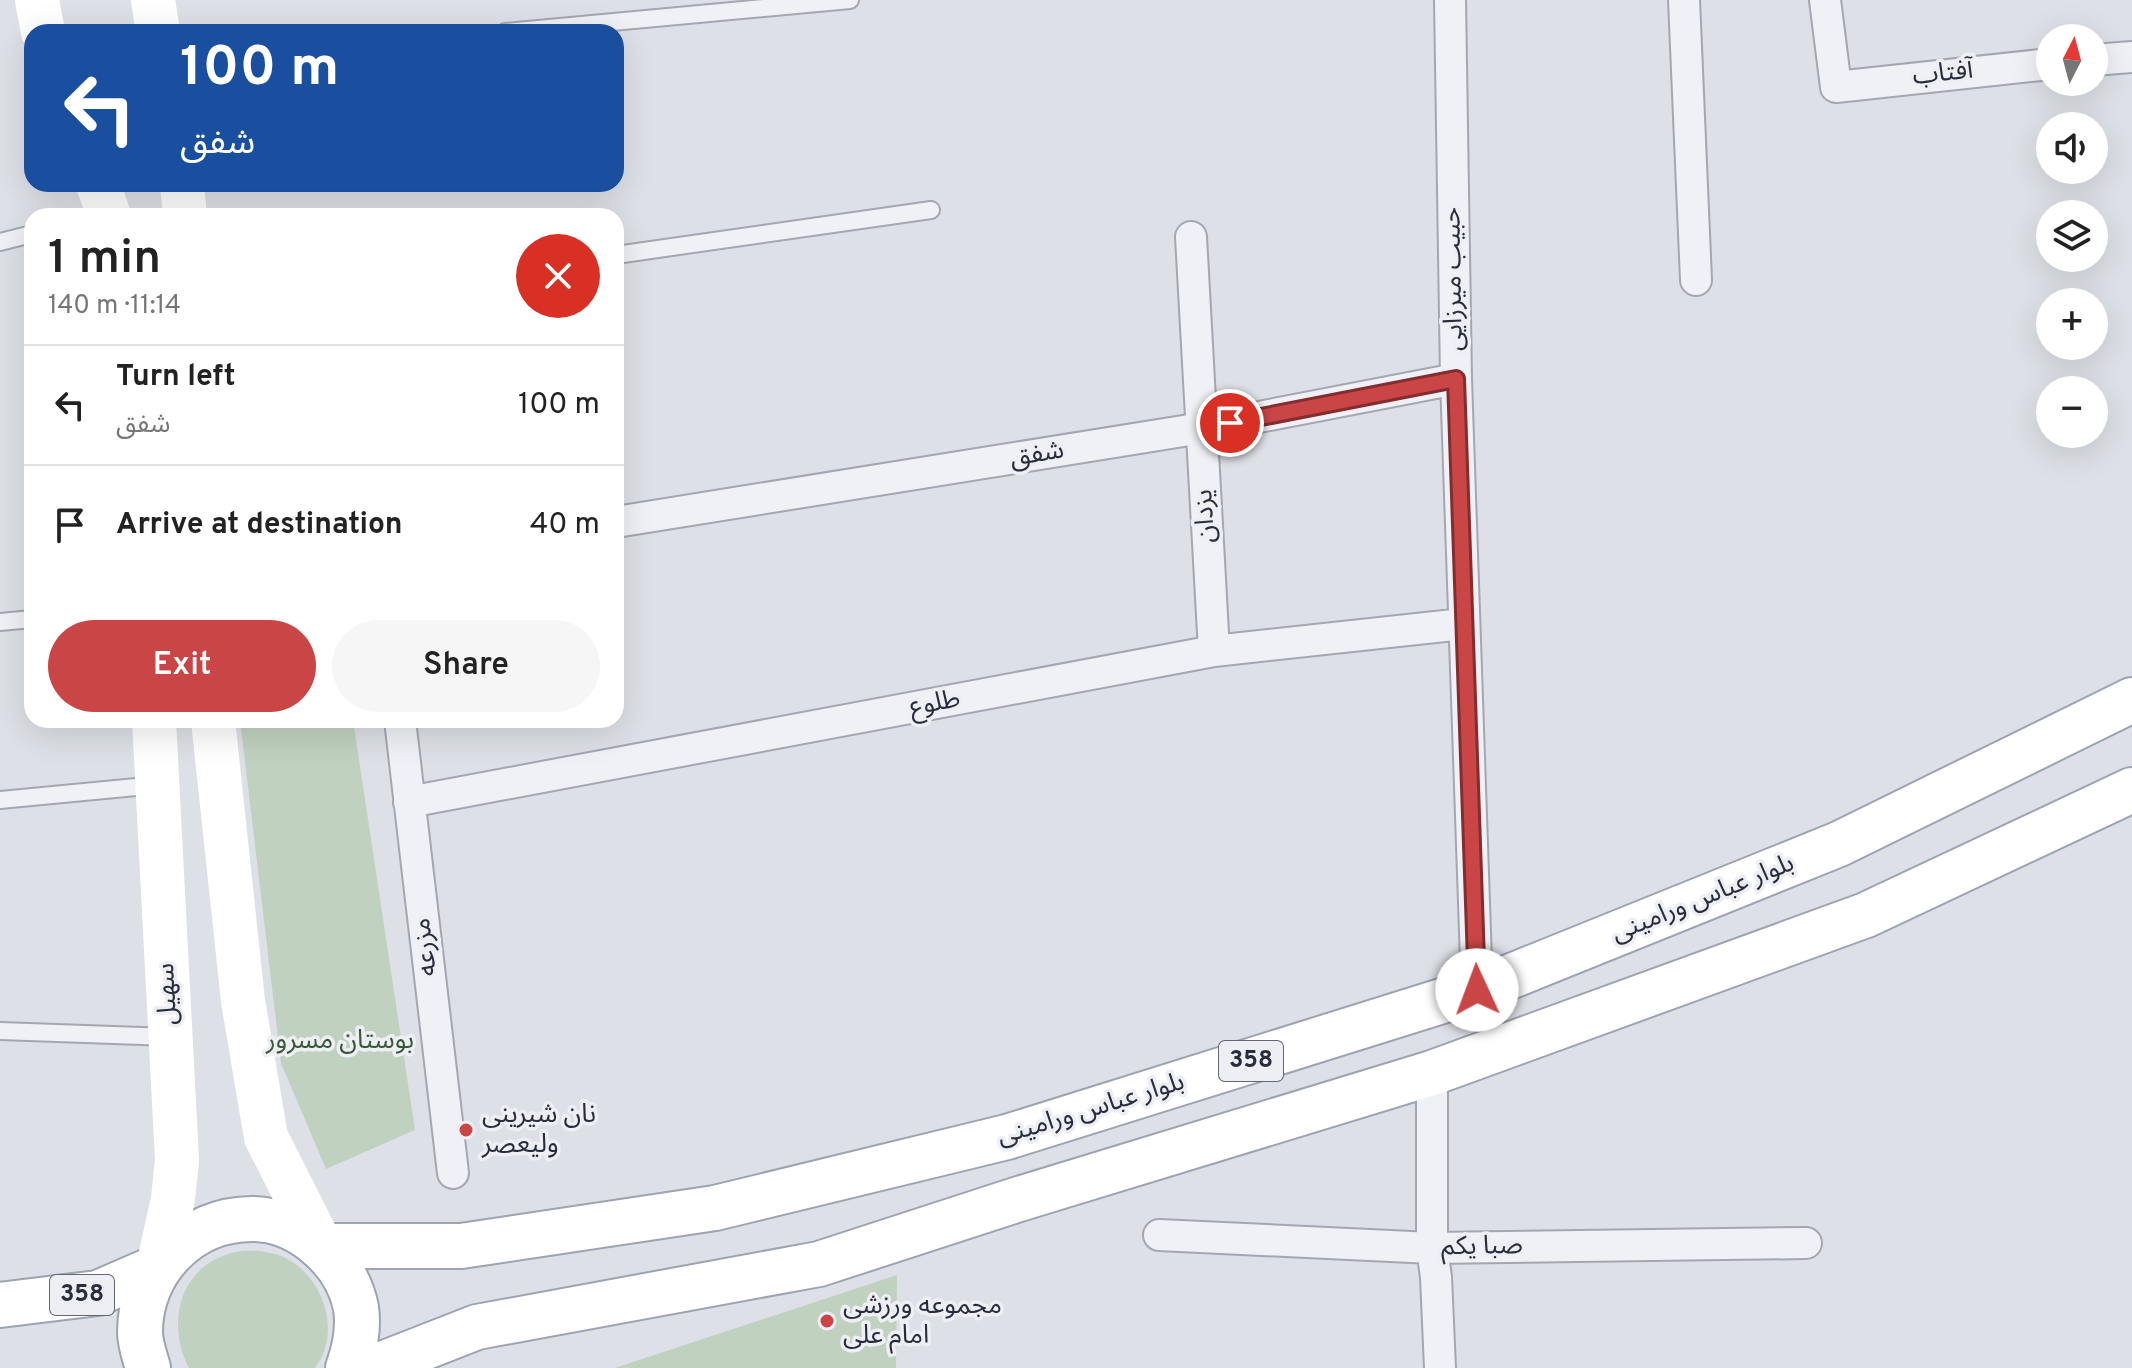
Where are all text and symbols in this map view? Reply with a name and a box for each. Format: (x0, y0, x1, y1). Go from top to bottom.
north arrow (2036, 24, 2108, 96)
map controls (2036, 24, 2108, 448)
text: 100 m (180, 35, 339, 105)
street label: آفتاب (1911, 54, 1976, 94)
icon: left (48, 56, 152, 160)
button: sound (2036, 112, 2108, 184)
text: شفق (180, 121, 255, 167)
button: layers (2036, 200, 2108, 272)
street label: حبیب میرزایی (1436, 207, 1472, 351)
text: 1 min (48, 230, 161, 290)
button: close (516, 234, 600, 318)
button: + (2036, 288, 2108, 360)
text: 140 m · 11:14 (48, 290, 181, 323)
text: Turn left (116, 359, 236, 396)
button: − (2036, 376, 2108, 448)
icon: left (48, 383, 92, 427)
text: 100 m (518, 387, 600, 424)
pin (1196, 389, 1264, 457)
icon: arrive (1208, 401, 1252, 445)
text: شفق (116, 409, 170, 442)
street label: شفق (1008, 434, 1066, 476)
street label: یزدان (1188, 488, 1224, 544)
icon: arrive (48, 503, 92, 547)
text: Arrive at destination (116, 507, 402, 544)
text: 40 m (530, 507, 600, 544)
button: Exit (48, 620, 316, 712)
button: Share (332, 620, 600, 712)
street label: طلوع (907, 683, 963, 725)
street label: بلوار عباس ورامینی (1607, 847, 1799, 951)
street label: مزرعه (406, 916, 446, 978)
position arrow (1435, 948, 1519, 1032)
street label: سهیل (150, 962, 186, 1026)
park label: بوستان مسرور (265, 1025, 414, 1058)
road number: 358 (1219, 1041, 1283, 1081)
street label: بلوار عباس ورامینی (993, 1066, 1189, 1154)
place label: نان شیرینی ولیعصر (481, 1099, 596, 1162)
marker: نان شیرینی ولیعصر (457, 1121, 475, 1139)
street label: صبا یکم (1441, 1230, 1523, 1265)
road number: 358 (50, 1275, 114, 1315)
place label: مجموعه ورزشی امام علی (843, 1290, 1002, 1354)
marker: مجموعه ورزشی امام علی (818, 1312, 836, 1330)

